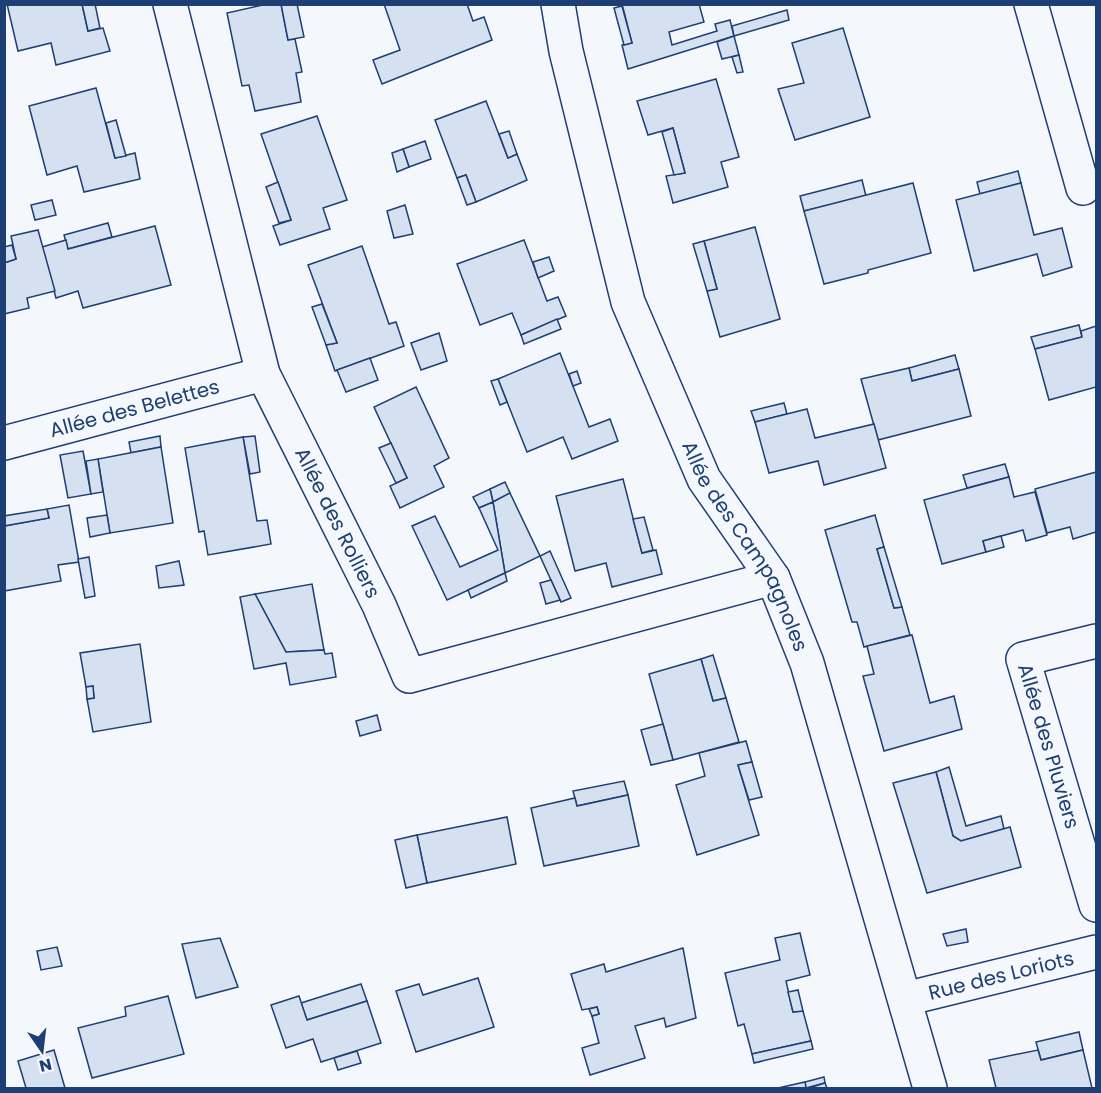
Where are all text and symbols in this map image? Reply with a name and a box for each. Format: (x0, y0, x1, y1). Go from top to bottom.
street label: Allée des Belettes (46, 372, 222, 444)
street label: Allée des Campagnoles (675, 436, 815, 656)
street label: Allée des Rolliers (288, 443, 387, 603)
street label: Allée des Pluviers (1011, 660, 1087, 832)
street label: Rue des Loriots (926, 944, 1077, 1007)
north arrow (12, 1021, 72, 1081)
text: N (37, 1052, 54, 1078)

